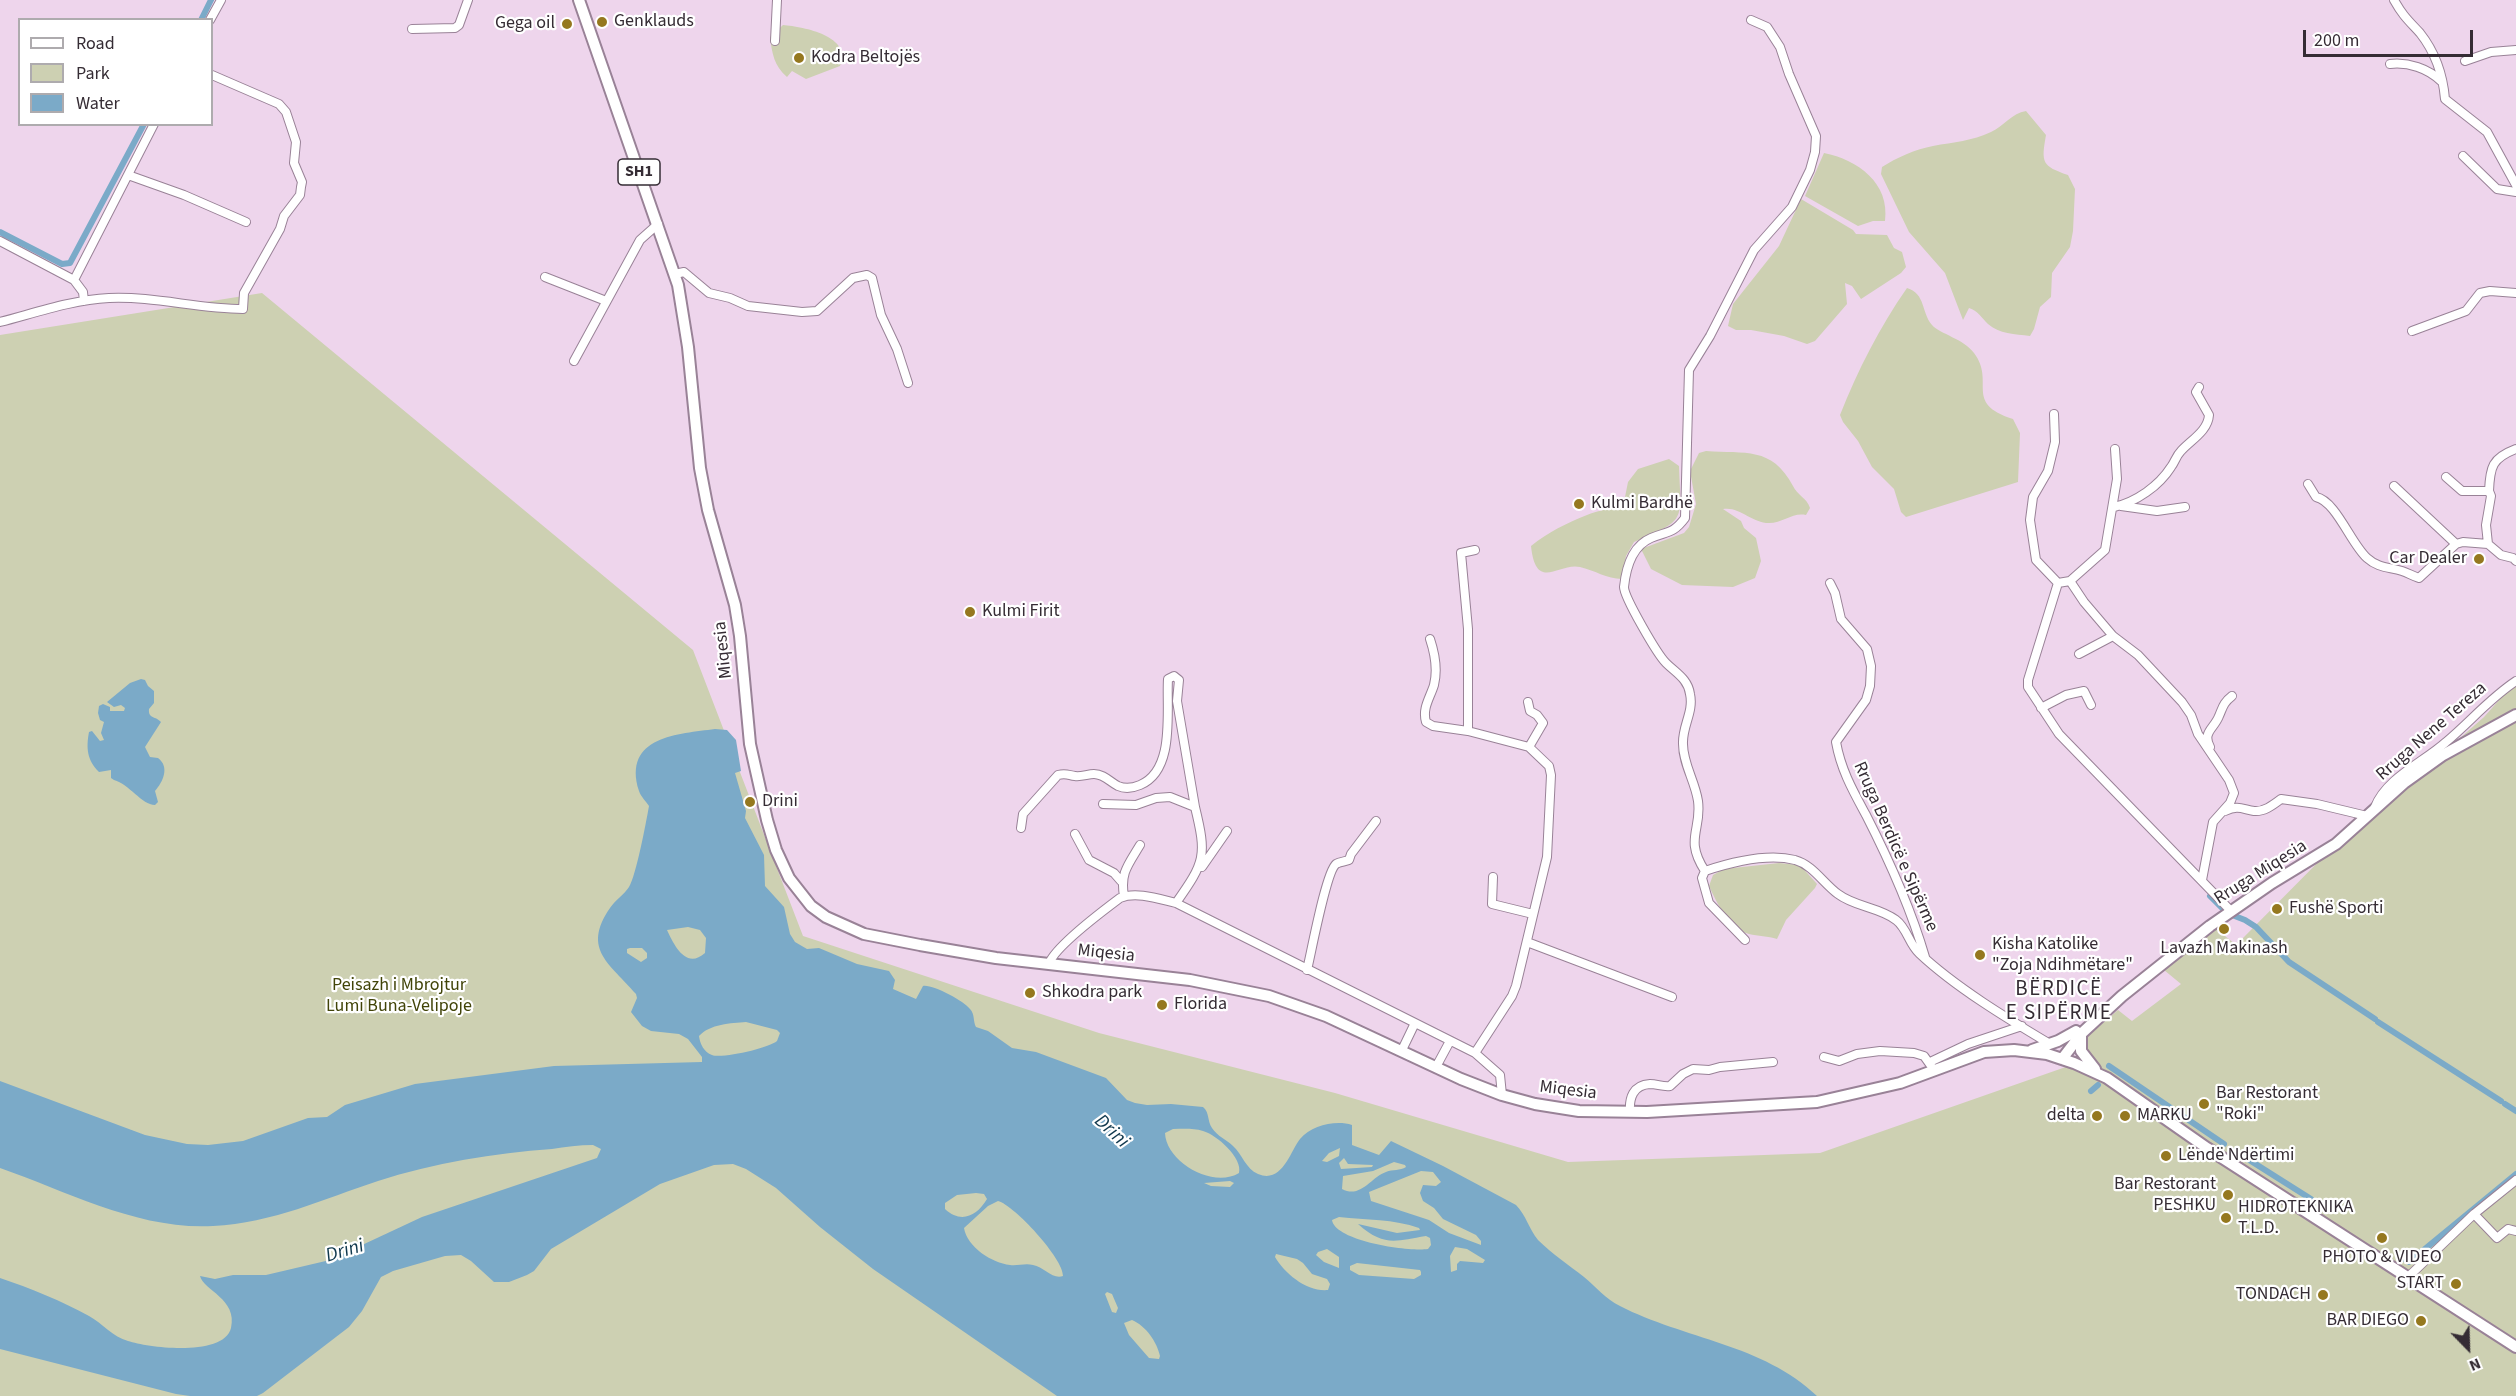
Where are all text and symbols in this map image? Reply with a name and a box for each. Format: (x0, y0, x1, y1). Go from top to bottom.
place label: Genklauds (614, 11, 694, 33)
place label: Gega oil (495, 13, 555, 35)
marker: Genklauds (595, 15, 609, 29)
marker: Gega oil (560, 17, 574, 31)
legend (18, 18, 213, 126)
scale bar (2306, 18, 2476, 56)
text: 200 m (2314, 28, 2359, 53)
text: Road (76, 31, 115, 56)
place label: Kodra Beltojës (811, 47, 920, 69)
marker: Kodra Beltojës (792, 51, 806, 65)
text: Park (76, 61, 110, 86)
text: Water (76, 91, 120, 116)
road number: SH1 (618, 159, 660, 185)
place label: Kulmi Bardhë (1591, 493, 1693, 515)
marker: Kulmi Bardhë (1572, 497, 1586, 511)
place label: Car Dealer (2389, 548, 2467, 570)
marker: Car Dealer (2472, 552, 2486, 566)
place label: Kulmi Firit (982, 601, 1060, 623)
marker: Kulmi Firit (963, 605, 977, 619)
street label: Miqesia (710, 620, 738, 680)
street label: Rruga Nene Tereza (2372, 678, 2492, 786)
street label: Rruga Berdicë e Sipërme (1848, 759, 1942, 935)
place label: Drini (762, 791, 798, 813)
marker: Drini (743, 795, 757, 809)
street label: Rruga Miqesia (2211, 836, 2311, 910)
place label: Fushë Sporti (2289, 898, 2383, 920)
marker: Fushë Sporti (2270, 902, 2284, 916)
marker: Lavazh Makinash (2217, 922, 2231, 936)
place label: Kisha Katolike "Zoja Ndihmëtare" (1992, 934, 2133, 976)
place label: Lavazh Makinash (2160, 938, 2288, 960)
street label: Miqesia (1076, 940, 1136, 968)
marker: Kisha Katolike "Zoja Ndihmëtare" (1973, 948, 1987, 962)
park label: Peisazh i Mbrojtur Lumi Buna-Velipoje (326, 975, 472, 1018)
district label: BËRDICË E SIPËRME (2006, 977, 2112, 1027)
place label: Shkodra park (1042, 982, 1142, 1004)
marker: Shkodra park (1023, 986, 1037, 1000)
place label: Florida (1174, 994, 1227, 1016)
marker: Florida (1155, 998, 1169, 1012)
street label: Miqesia (1538, 1077, 1598, 1105)
place label: Bar Restorant "Roki" (2216, 1083, 2318, 1126)
marker: Bar Restorant "Roki" (2197, 1097, 2211, 1111)
place label: delta (2047, 1105, 2085, 1127)
place label: MARKU (2137, 1105, 2192, 1127)
marker: delta (2090, 1109, 2104, 1123)
marker: MARKU (2118, 1109, 2132, 1123)
water label: Drini (1089, 1110, 1133, 1154)
place label: Lëndë Ndërtimi (2178, 1145, 2294, 1167)
marker: Lëndë Ndërtimi (2159, 1149, 2173, 1163)
place label: Bar Restorant PESHKU (2114, 1174, 2216, 1216)
marker: Bar Restorant PESHKU (2221, 1188, 2235, 1202)
place label: HIDROTEKNIKA T.L.D. (2238, 1197, 2353, 1240)
marker: HIDROTEKNIKA T.L.D. (2219, 1211, 2233, 1225)
marker: PHOTO & VIDEO (2375, 1231, 2389, 1245)
water label: Drini (323, 1235, 367, 1269)
place label: PHOTO & VIDEO (2322, 1247, 2442, 1269)
place label: START (2396, 1273, 2444, 1295)
marker: START (2449, 1277, 2463, 1291)
place label: TONDACH (2236, 1284, 2311, 1306)
marker: TONDACH (2316, 1288, 2330, 1302)
place label: BAR DIEGO (2326, 1310, 2409, 1332)
marker: BAR DIEGO (2414, 1314, 2428, 1328)
north arrow (2438, 1318, 2498, 1378)
text: N (2466, 1352, 2484, 1377)

